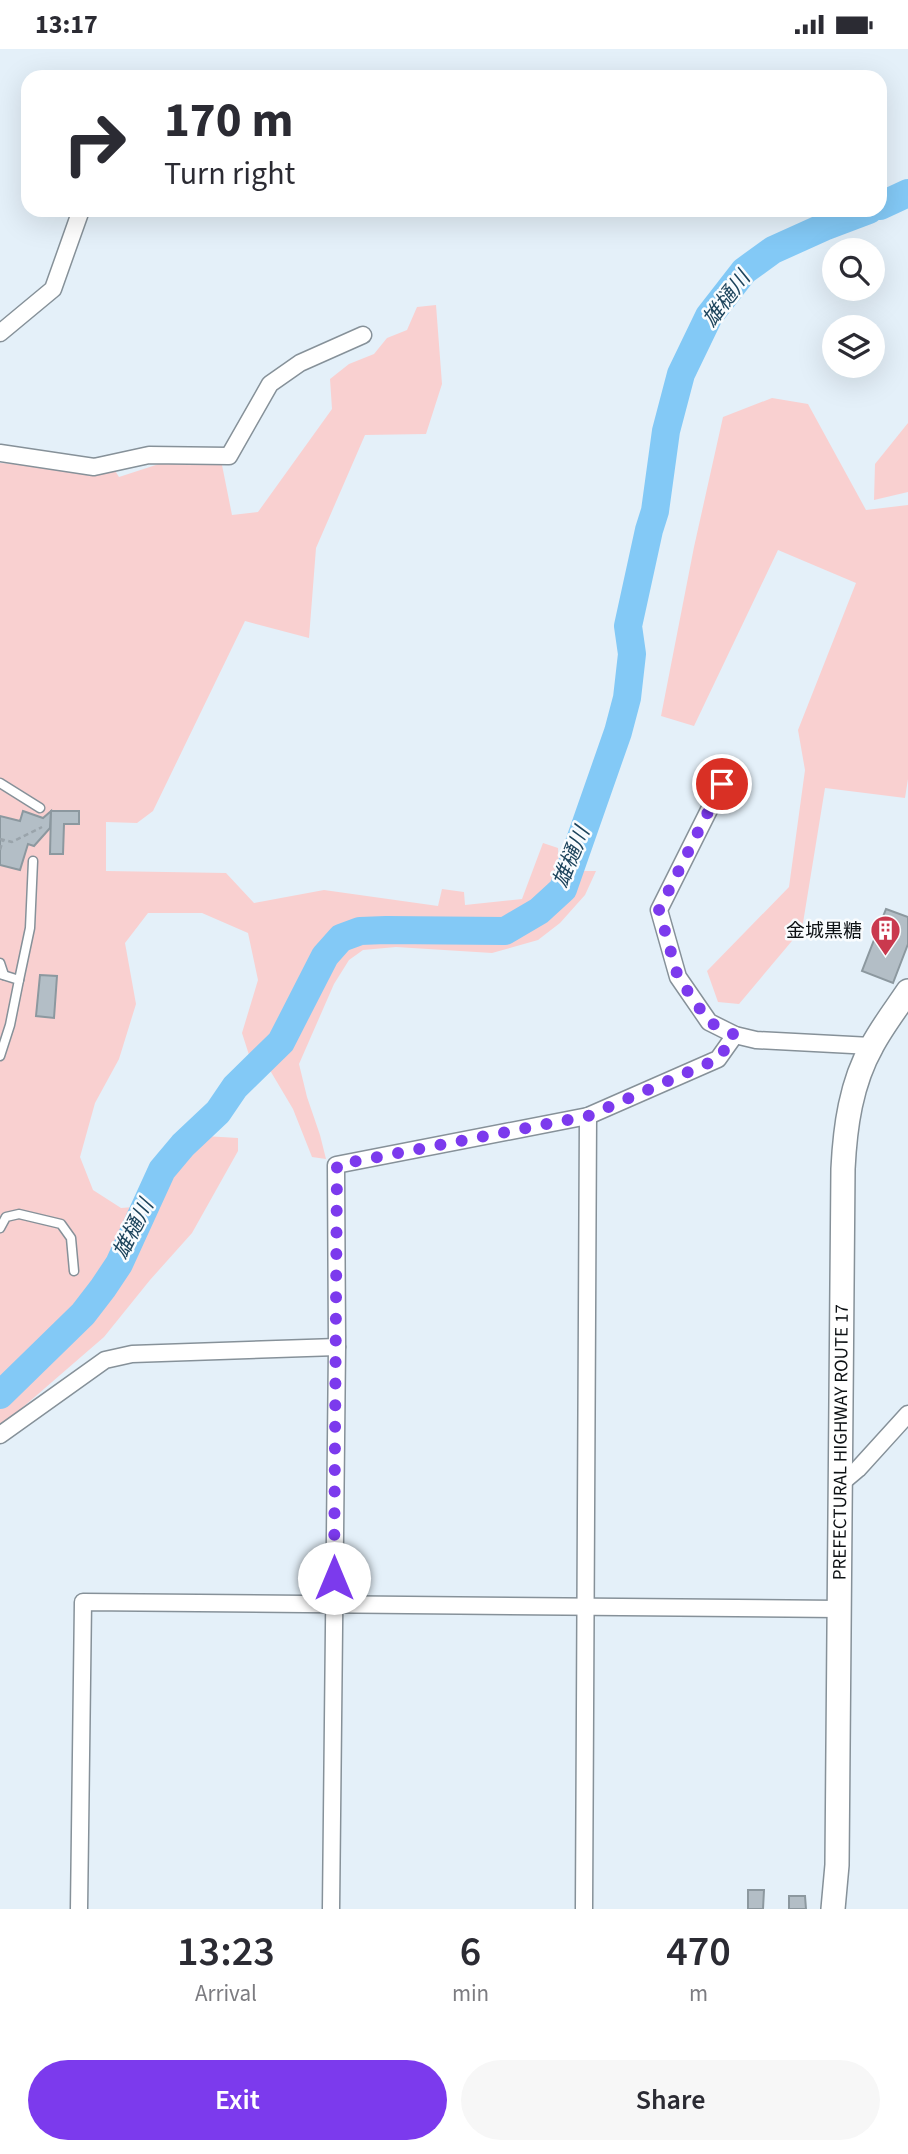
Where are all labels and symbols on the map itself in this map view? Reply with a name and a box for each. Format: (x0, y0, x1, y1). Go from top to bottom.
water label: 雄樋川 (695, 263, 758, 333)
pin (692, 754, 752, 814)
water label: 雄樋川 (545, 820, 597, 892)
building icon: 金城黒糖 (868, 914, 902, 958)
place label: 金城黒糖 (786, 918, 862, 945)
water label: 雄樋川 (105, 1192, 162, 1264)
street label: PREFECTURAL HIGHWAY ROUTE 17 (826, 1304, 855, 1580)
position arrow (297, 1541, 371, 1615)

